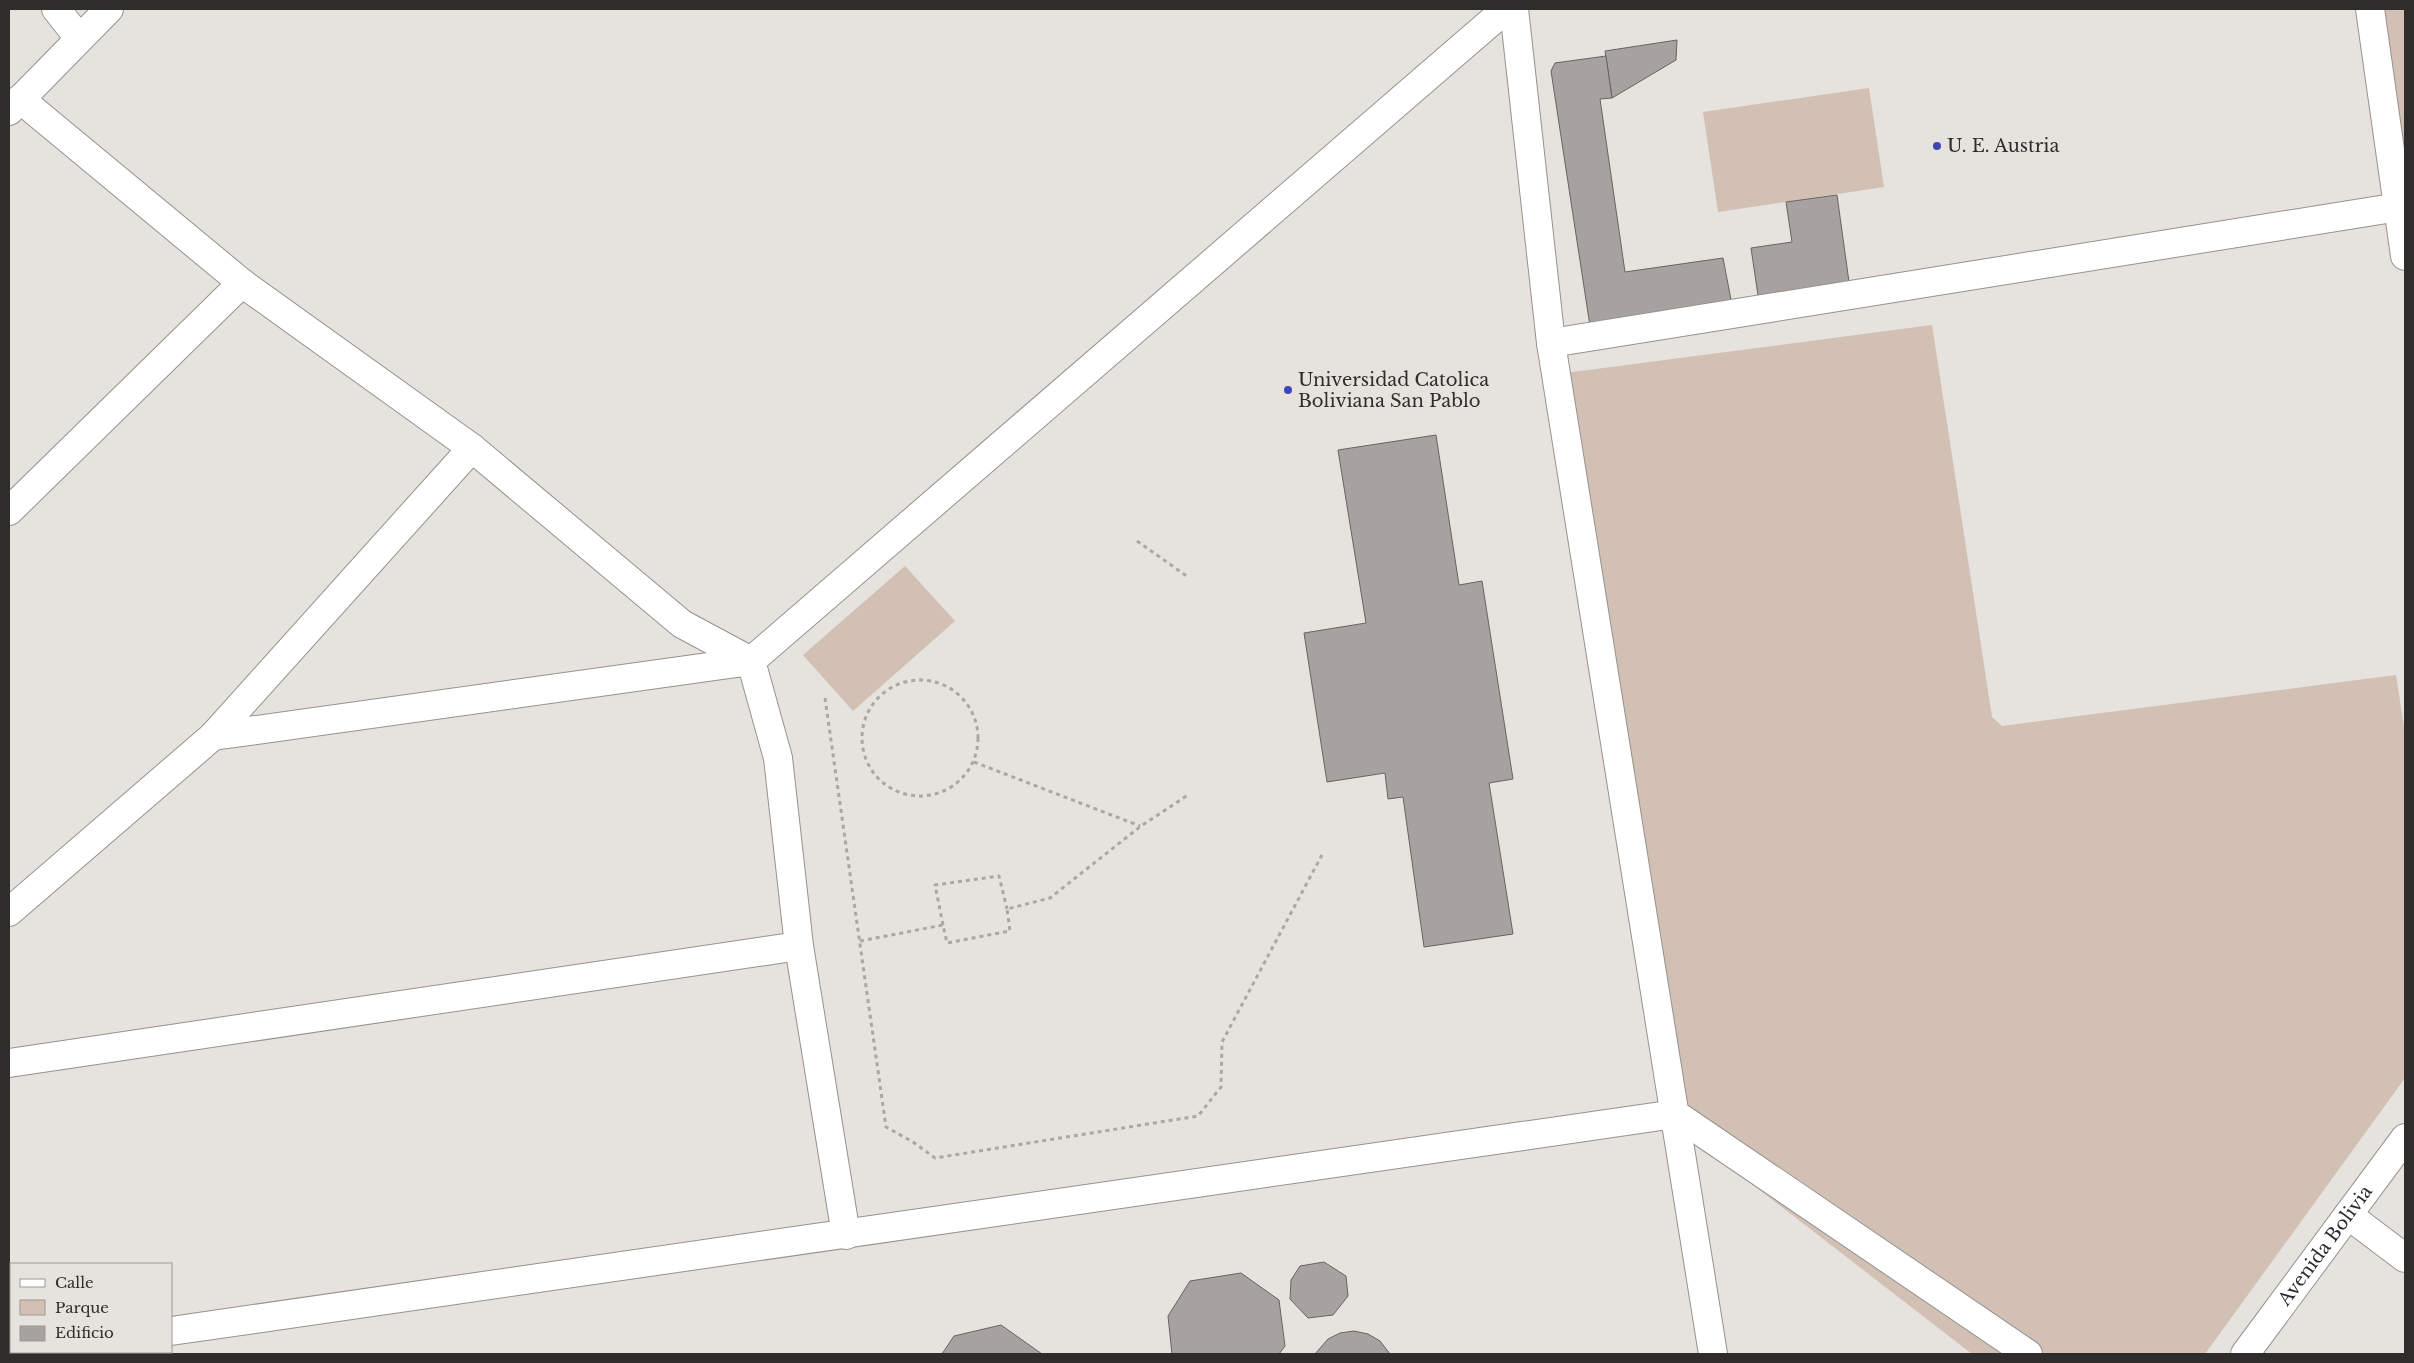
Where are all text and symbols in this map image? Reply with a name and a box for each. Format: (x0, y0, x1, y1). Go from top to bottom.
place label: U. E. Austria (1947, 135, 2059, 157)
marker: U. E. Austria (1931, 140, 1943, 152)
place label: Universidad Catolica Boliviana San Pablo (1298, 369, 1489, 412)
marker: Universidad Catolica Boliviana San Pablo (1282, 384, 1294, 396)
street label: Avenida Bolivia (2273, 1181, 2377, 1311)
legend (10, 1263, 172, 1353)
text: Calle (55, 1273, 94, 1292)
text: Parque (55, 1298, 109, 1317)
text: Edificio (55, 1323, 114, 1342)

